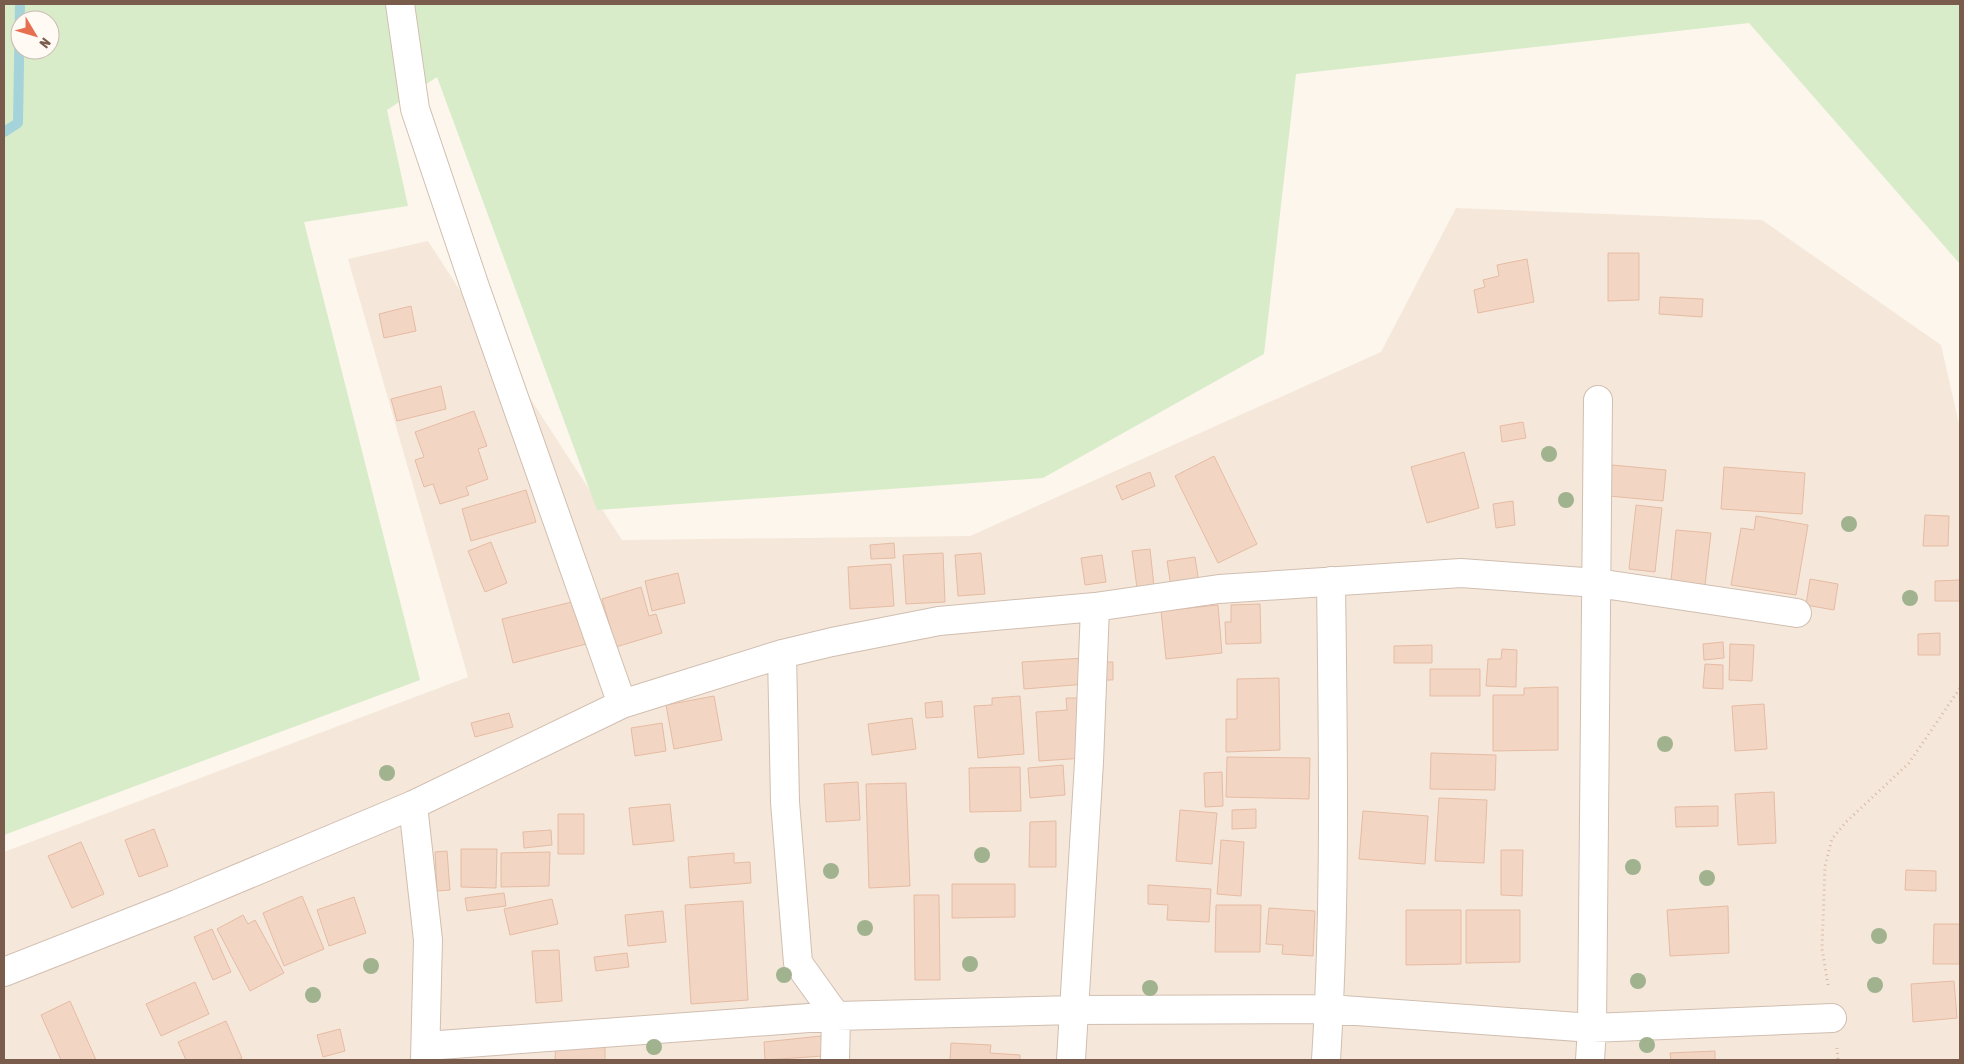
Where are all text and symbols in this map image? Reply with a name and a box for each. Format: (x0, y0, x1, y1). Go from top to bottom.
north arrow (10, 10, 60, 60)
text: N (36, 35, 54, 51)

